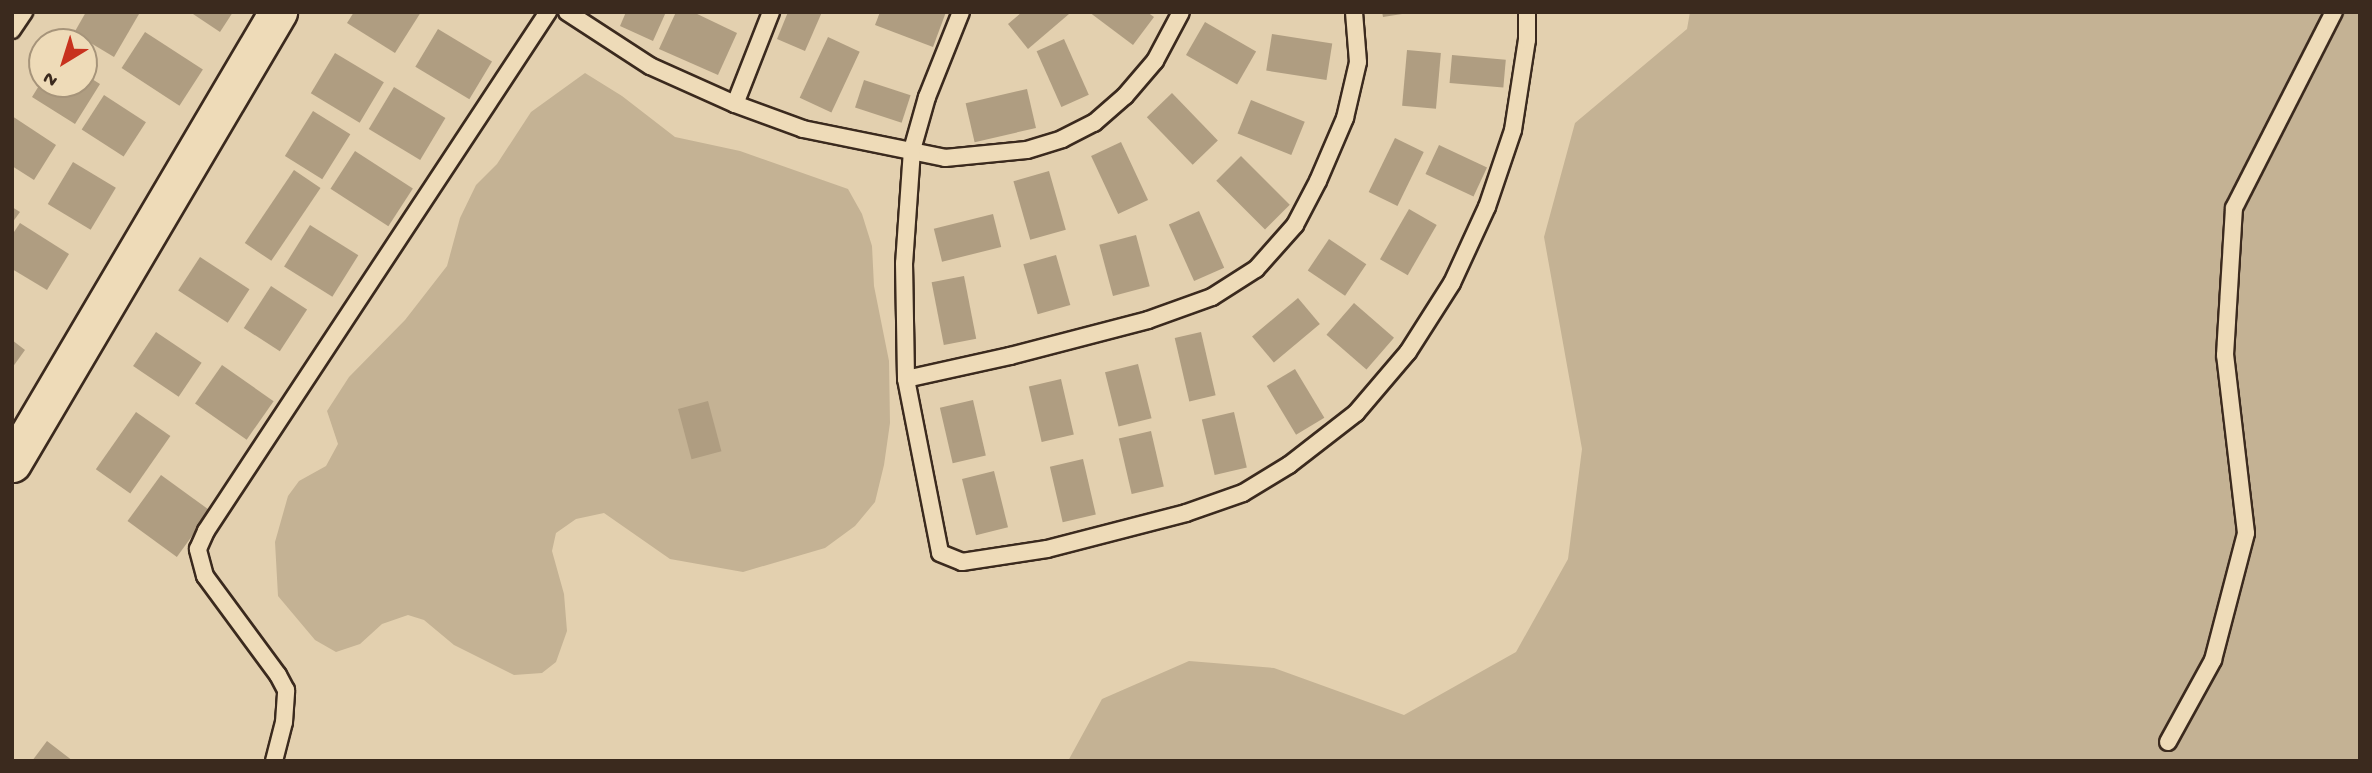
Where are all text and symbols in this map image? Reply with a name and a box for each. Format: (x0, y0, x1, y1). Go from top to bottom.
north arrow (28, 28, 98, 98)
text: N (39, 65, 63, 91)

